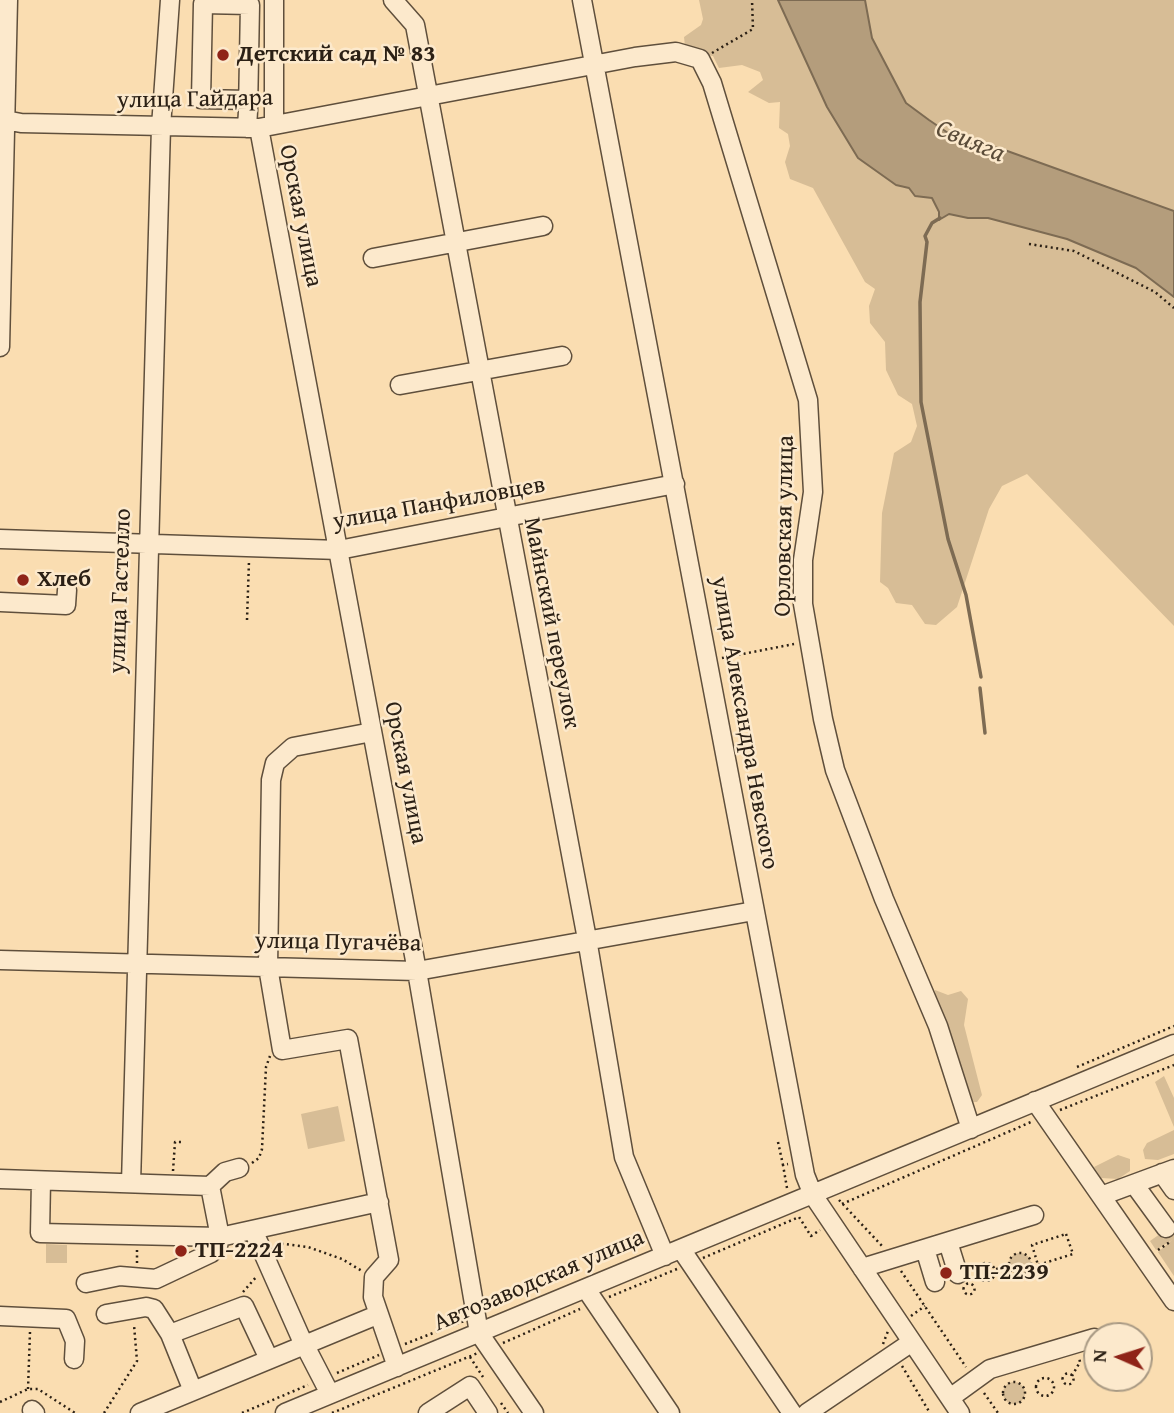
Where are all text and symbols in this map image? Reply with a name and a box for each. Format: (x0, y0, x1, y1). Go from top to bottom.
place label: Детский сад № 83 (237, 41, 436, 69)
marker: Детский сад № 83 (215, 47, 231, 63)
street label: улица Гайдара (117, 84, 273, 116)
water label: Свияга (931, 114, 1009, 170)
street label: Орская улица (272, 142, 328, 290)
street label: Орловская улица (769, 435, 801, 617)
street label: улица Панфиловцев (331, 471, 547, 537)
street label: улица Гастелло (104, 508, 138, 674)
street label: Майнский переулок (516, 515, 586, 731)
place label: Хлеб (37, 566, 91, 594)
marker: Хлеб (15, 572, 31, 588)
street label: улица Александра Невского (704, 574, 784, 872)
street label: Орская улица (377, 699, 433, 847)
street label: улица Пугачёва (254, 927, 422, 959)
street label: Автозаводская улица (429, 1224, 649, 1338)
place label: ТП-2224 (195, 1237, 284, 1265)
marker: ТП-2224 (173, 1243, 189, 1259)
place label: ТП-2239 (960, 1259, 1049, 1287)
marker: ТП-2239 (938, 1265, 954, 1281)
north arrow (1083, 1322, 1153, 1392)
text: N (1085, 1349, 1113, 1363)

